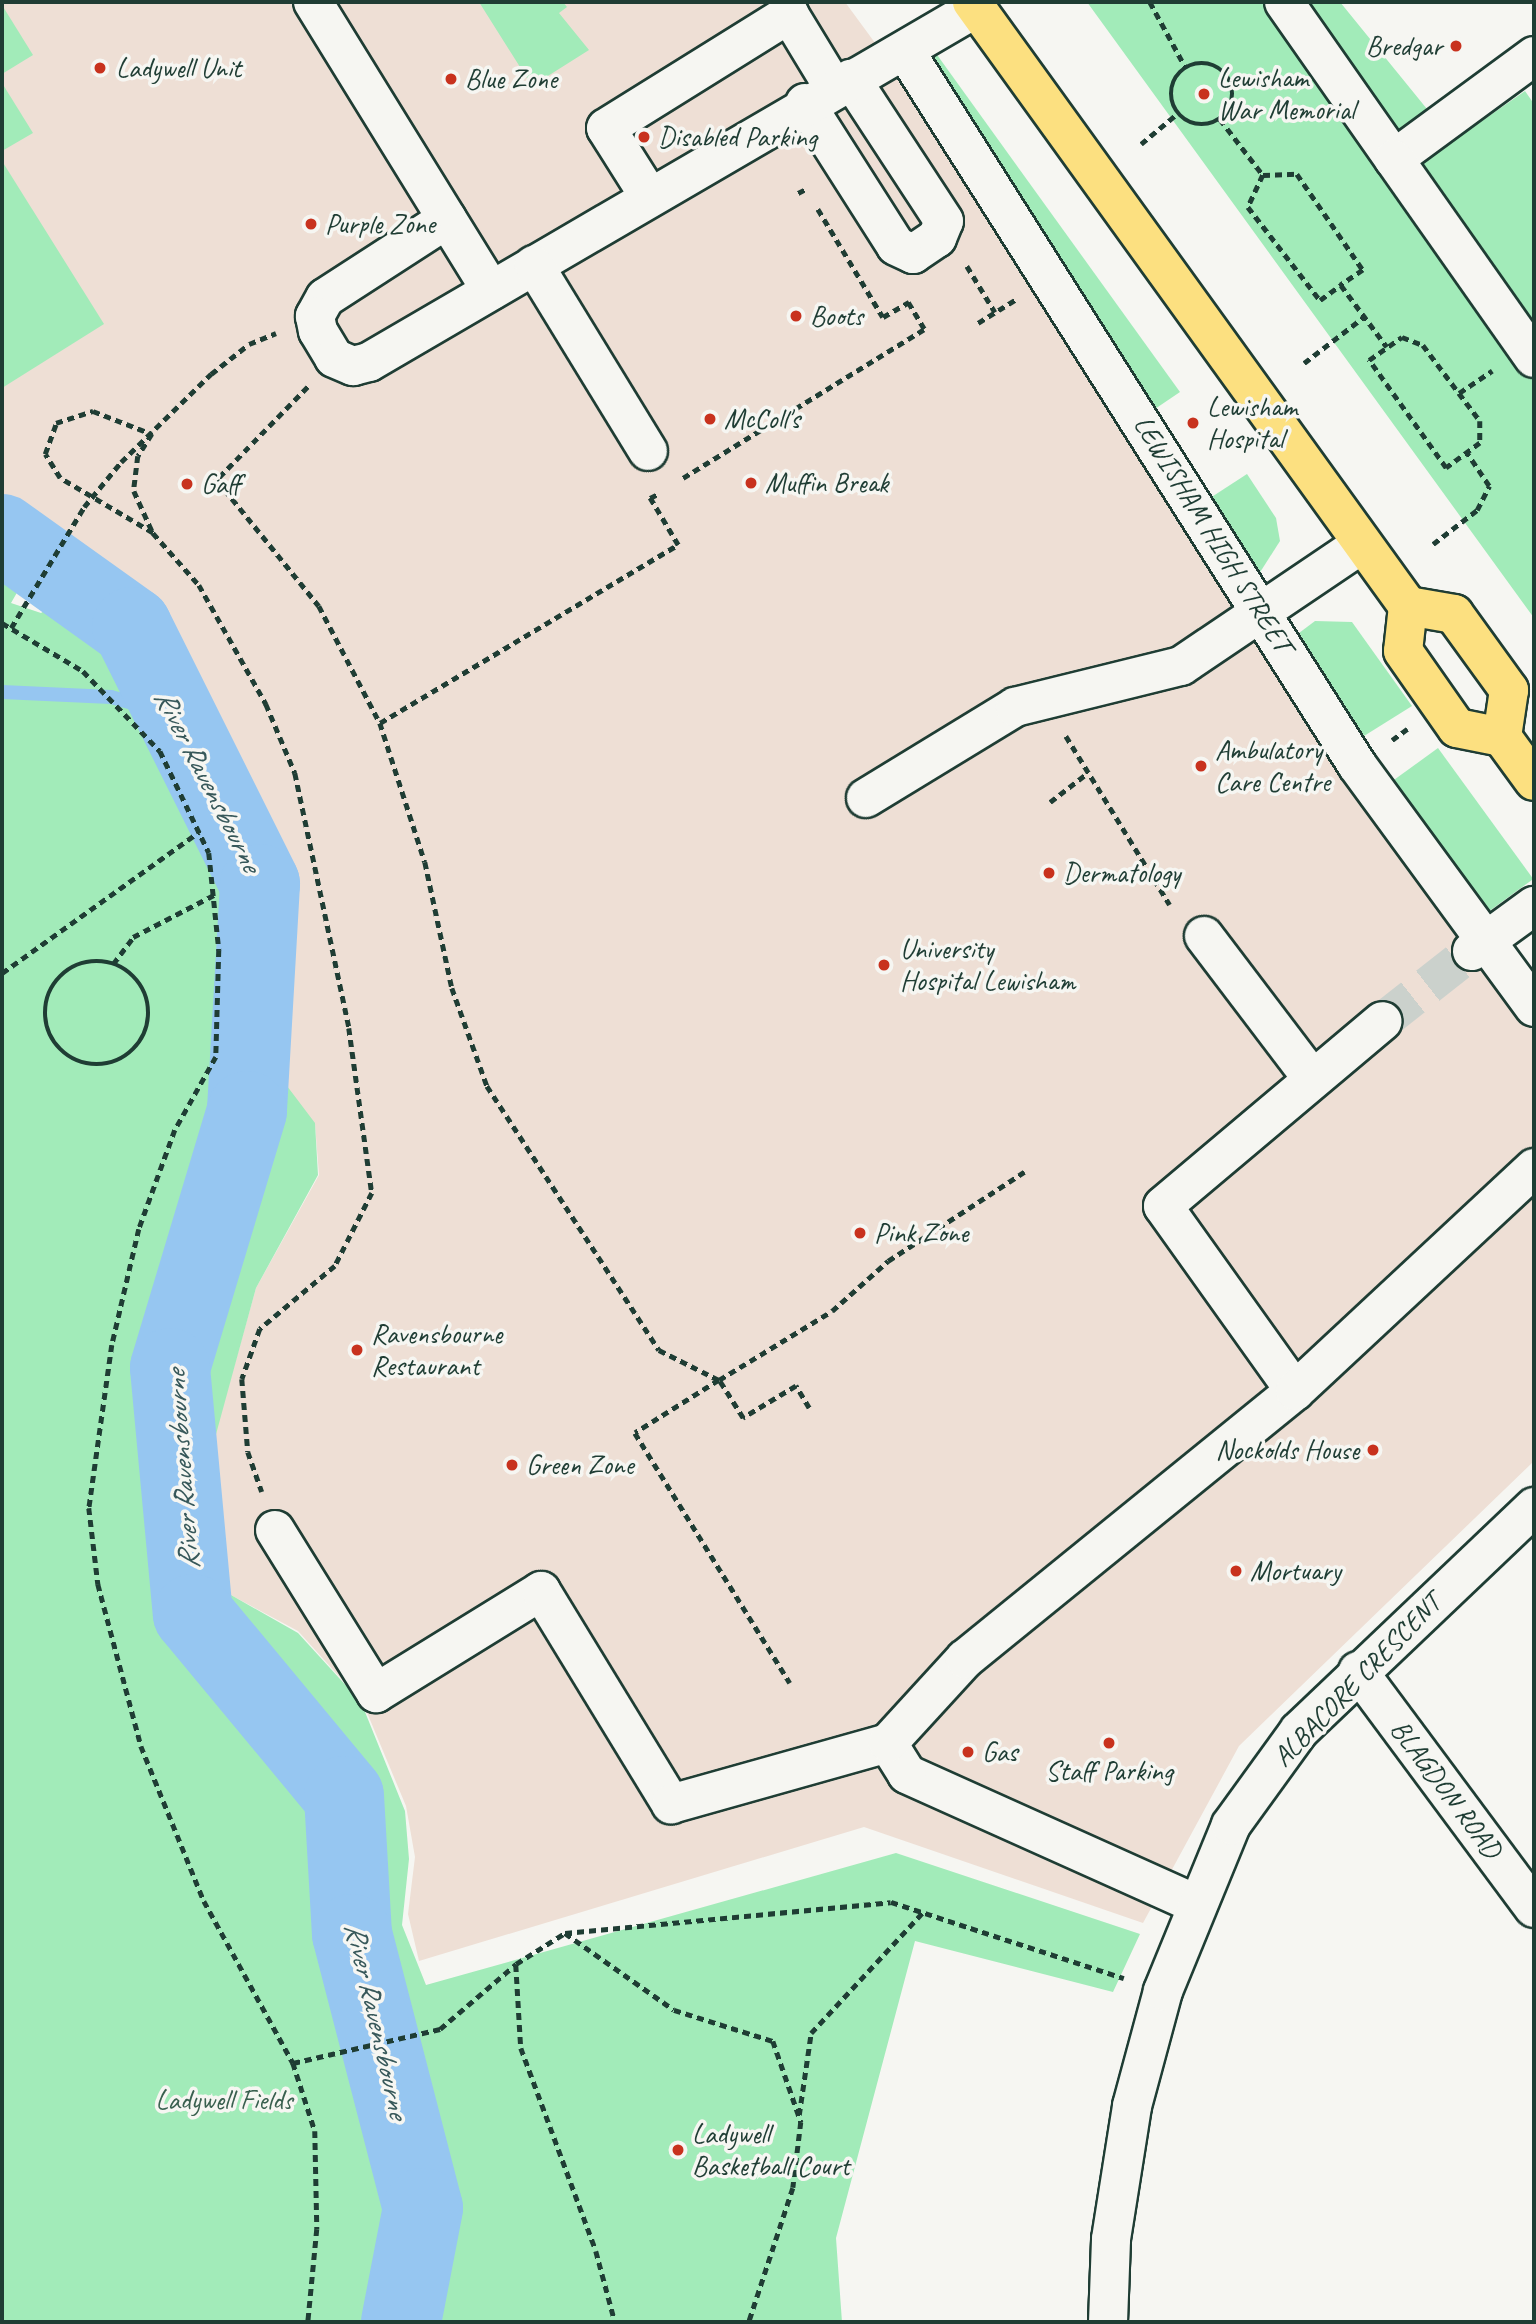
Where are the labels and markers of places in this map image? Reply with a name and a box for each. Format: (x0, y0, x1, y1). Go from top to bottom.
place label: Bredgar (1366, 29, 1442, 63)
marker: Bredgar (1448, 38, 1464, 54)
place label: Ladywell Unit (116, 51, 241, 85)
marker: Ladywell Unit (90, 58, 110, 78)
place label: Lewisham War Memorial (1218, 61, 1354, 127)
place label: Blue Zone (465, 62, 556, 96)
marker: Blue Zone (443, 71, 459, 87)
marker: Lewisham War Memorial (1196, 86, 1212, 102)
place label: Disabled Parking (658, 120, 817, 154)
marker: Disabled Parking (636, 129, 652, 145)
place label: Purple Zone (325, 207, 434, 241)
marker: Purple Zone (303, 216, 319, 232)
place label: Boots (810, 299, 863, 333)
marker: Boots (788, 308, 804, 324)
place label: Lewisham Hospital (1207, 390, 1297, 456)
place label: McColl's (724, 402, 800, 436)
marker: McColl's (702, 411, 718, 427)
marker: Lewisham Hospital (1185, 415, 1201, 431)
place label: Muffin Break (765, 466, 888, 500)
place label: Gaff (201, 467, 241, 501)
marker: Muffin Break (743, 475, 759, 491)
marker: Gaff (179, 476, 195, 492)
place label: Ambulatory Care Centre (1215, 733, 1330, 799)
marker: Ambulatory Care Centre (1193, 758, 1209, 774)
place label: Dermatology (1063, 856, 1180, 890)
marker: Dermatology (1041, 865, 1057, 881)
place label: University Hospital Lewisham (900, 932, 1073, 998)
marker: University Hospital Lewisham (874, 955, 894, 975)
place label: Pink Zone (874, 1216, 967, 1250)
marker: Pink Zone (852, 1225, 868, 1241)
place label: Ravensbourne Restaurant (371, 1317, 502, 1383)
marker: Ravensbourne Restaurant (349, 1342, 365, 1358)
place label: Nockolds House (1216, 1433, 1359, 1467)
marker: Nockolds House (1365, 1442, 1381, 1458)
place label: Green Zone (526, 1448, 633, 1482)
marker: Green Zone (504, 1457, 520, 1473)
place label: Mortuary (1250, 1554, 1341, 1588)
marker: Mortuary (1228, 1563, 1244, 1579)
place label: Gas (982, 1735, 1017, 1769)
marker: Staff Parking (1101, 1735, 1117, 1751)
marker: Gas (960, 1744, 976, 1760)
place label: Staff Parking (1045, 1754, 1173, 1788)
place label: Ladywell Basketball Court (692, 2117, 850, 2183)
marker: Ladywell Basketball Court (670, 2142, 686, 2158)

